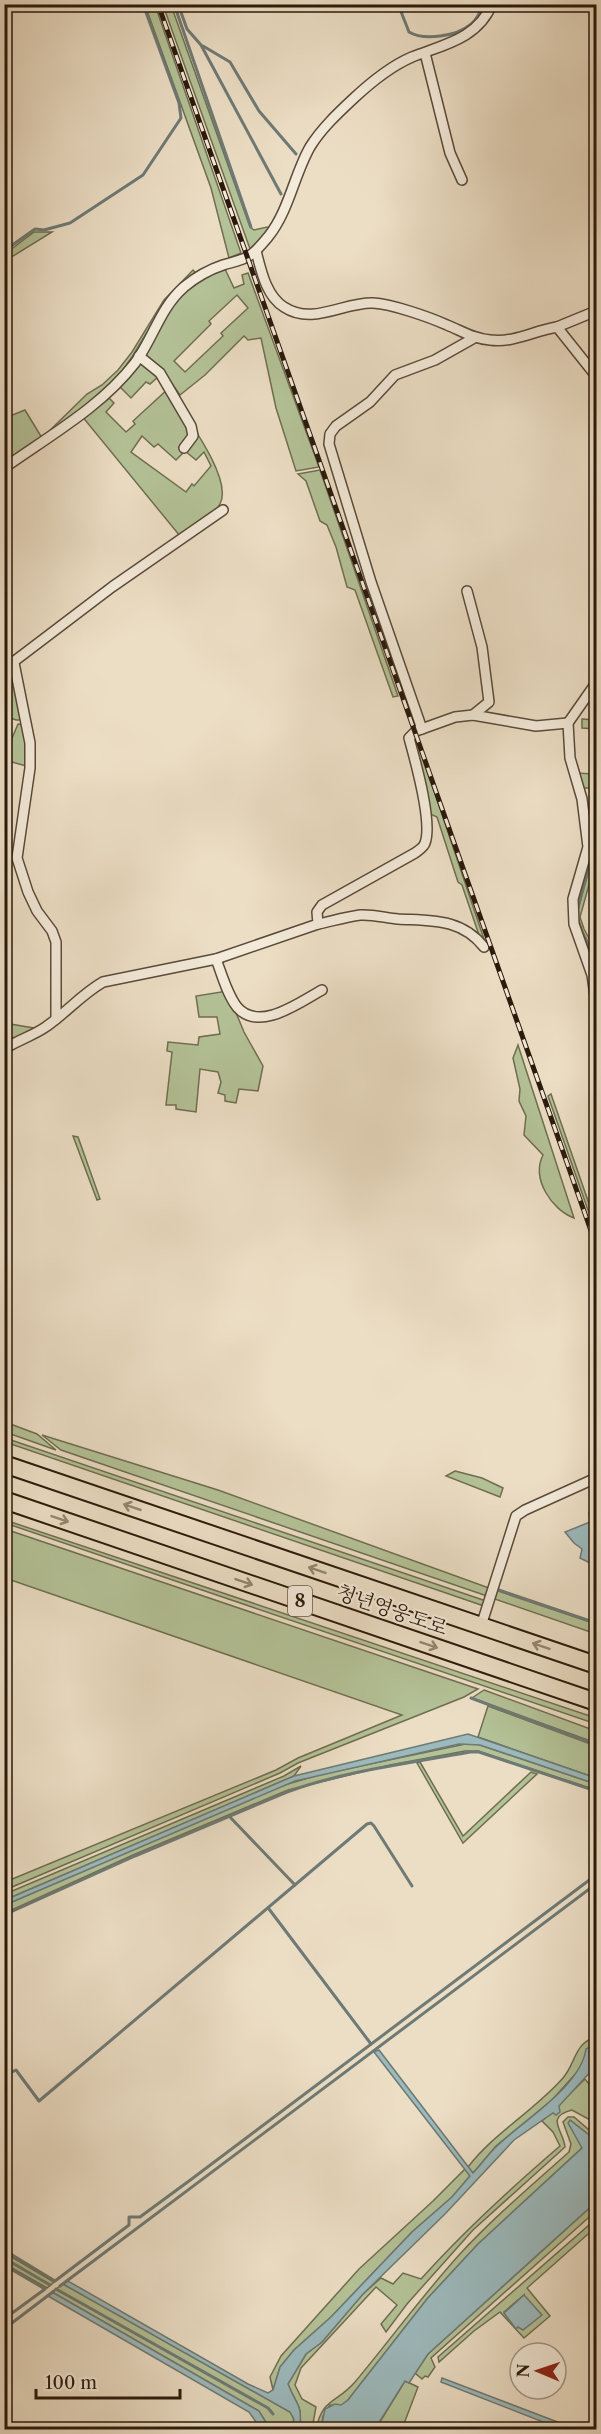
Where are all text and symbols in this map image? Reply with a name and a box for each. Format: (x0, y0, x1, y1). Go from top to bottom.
one-way arrow (123, 1501, 142, 1512)
one-way arrow (50, 1514, 69, 1525)
one-way arrow (308, 1564, 327, 1575)
one-way arrow (234, 1577, 253, 1588)
street label: 청년영웅도로 (333, 1580, 451, 1640)
road number: 8 (288, 1586, 312, 1616)
one-way arrow (419, 1640, 438, 1651)
one-way arrow (532, 1640, 551, 1651)
north arrow (508, 2341, 568, 2401)
scale bar (36, 2362, 180, 2400)
text: N (513, 2363, 533, 2378)
text: 100 m (45, 2372, 97, 2394)

